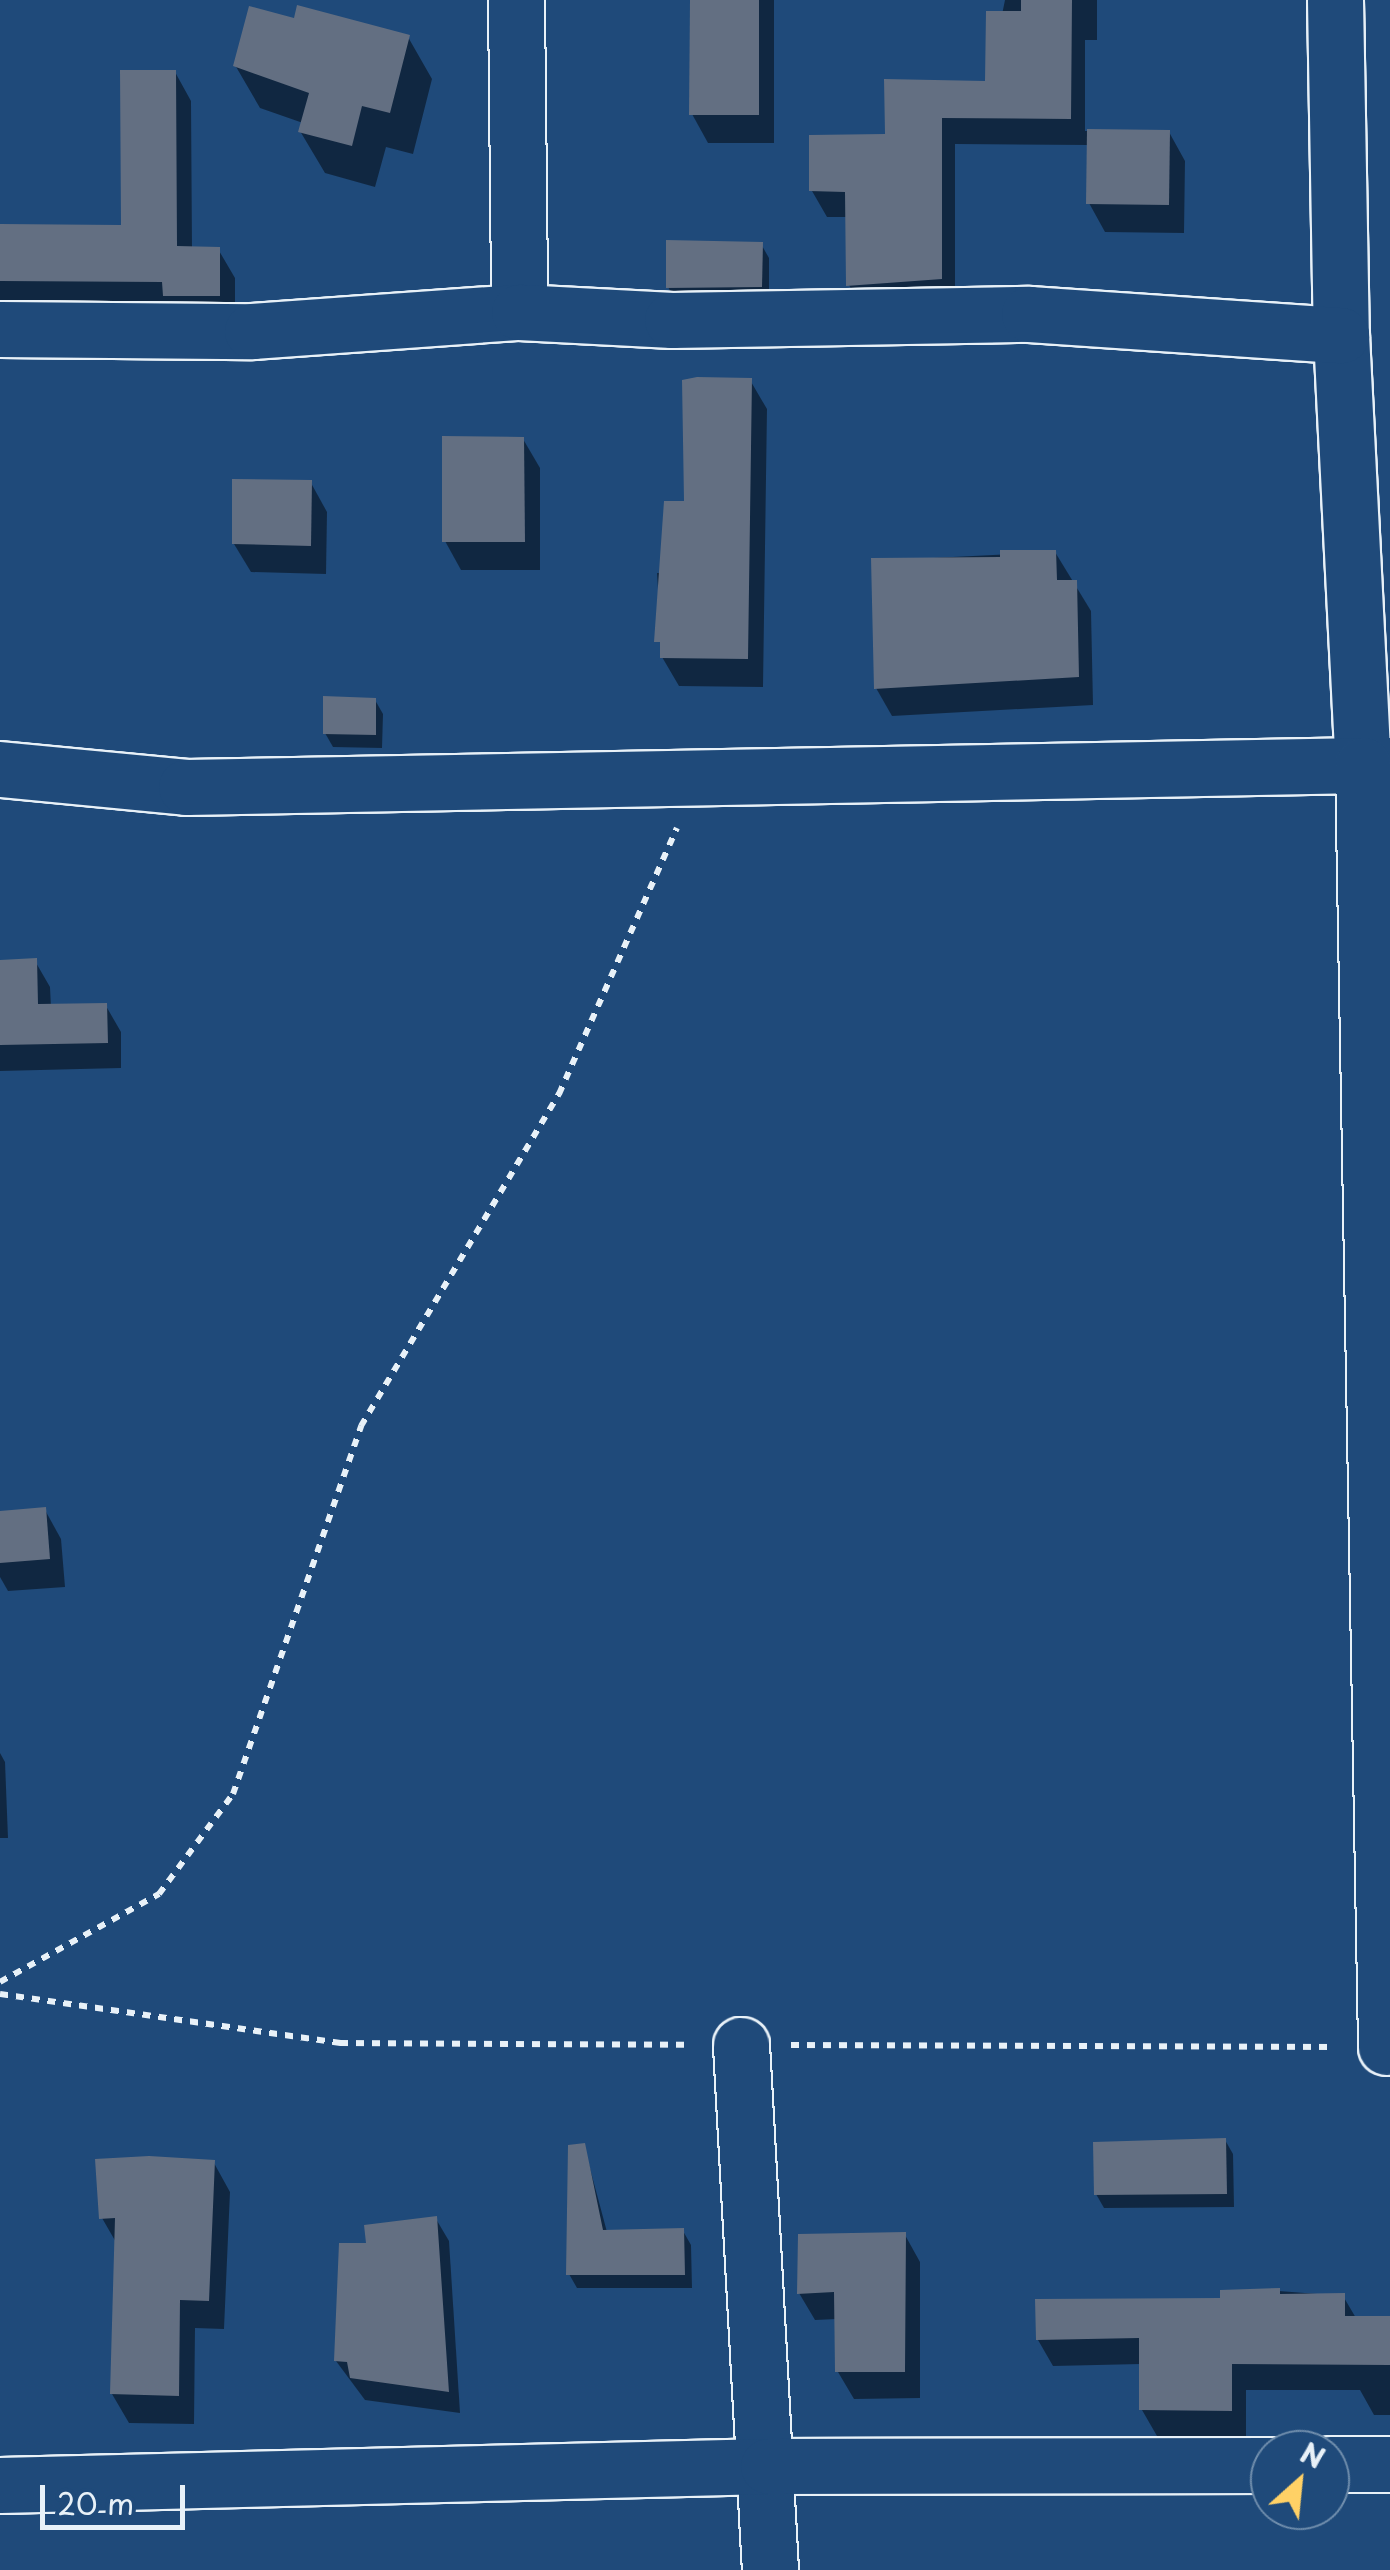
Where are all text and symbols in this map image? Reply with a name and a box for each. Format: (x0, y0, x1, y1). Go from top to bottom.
north arrow (1250, 2430, 1350, 2530)
text: N (1293, 2430, 1333, 2479)
scale bar (45, 2465, 190, 2527)
text: 20 m (57, 2480, 134, 2525)

